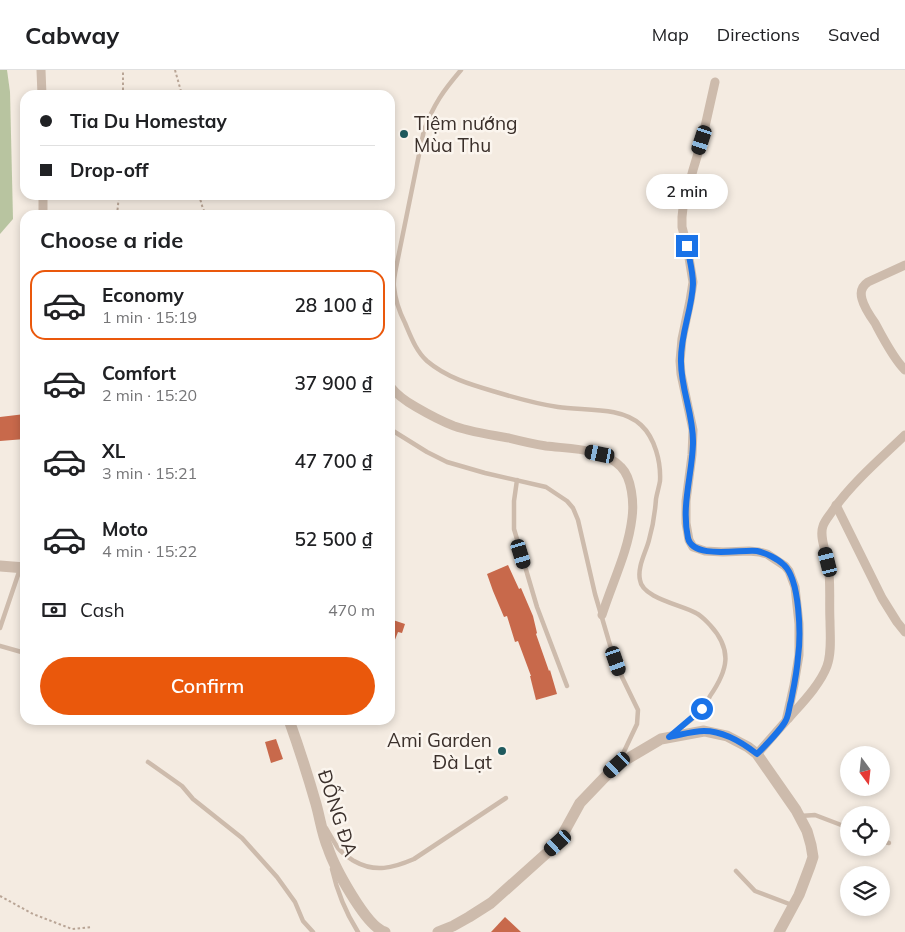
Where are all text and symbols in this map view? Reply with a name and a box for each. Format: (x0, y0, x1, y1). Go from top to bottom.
text: Cabway (25, 20, 119, 50)
text: Map (652, 23, 689, 46)
text: Directions (717, 23, 800, 46)
text: Saved (828, 23, 880, 46)
text: Tia Du Homestay (70, 109, 227, 133)
place label: Tiệm nướng Mùa Thu (414, 111, 518, 157)
car (690, 123, 713, 157)
marker: Tiệm nướng Mùa Thu (398, 128, 410, 140)
text: Drop-off (70, 158, 148, 182)
callout: 2 min (646, 174, 728, 208)
text: 2 min (666, 181, 708, 201)
text: Choose a ride (40, 226, 183, 254)
route end (676, 235, 698, 257)
icon: car (42, 283, 87, 328)
text: Economy (102, 283, 184, 307)
text: 28 100 ₫ (294, 293, 373, 317)
text: 1 min · 15:19 (102, 307, 197, 327)
icon: car (42, 361, 87, 406)
text: Comfort (102, 361, 176, 385)
text: 37 900 ₫ (294, 371, 373, 395)
text: 2 min · 15:20 (102, 385, 197, 405)
icon: car (42, 439, 87, 484)
text: XL (102, 439, 125, 463)
car (583, 444, 616, 464)
text: 47 700 ₫ (294, 449, 373, 473)
text: 3 min · 15:21 (102, 463, 197, 483)
icon: car (42, 517, 87, 562)
text: Moto (102, 517, 148, 541)
text: 52 500 ₫ (294, 527, 373, 551)
car (509, 537, 532, 571)
text: 4 min · 15:22 (102, 541, 197, 561)
car (817, 546, 838, 578)
icon: cash (40, 596, 68, 624)
text: Cash (80, 598, 125, 622)
text: 470 m (328, 600, 375, 620)
car (604, 644, 627, 678)
button: Confirm (40, 657, 375, 715)
route start (691, 698, 713, 720)
place label: Ami Garden Đà Lạt (387, 728, 492, 774)
marker: Ami Garden Đà Lạt (496, 745, 508, 757)
north arrow (840, 746, 890, 796)
map controls (840, 746, 890, 916)
car (600, 749, 633, 781)
street label: ĐỐNG ĐA (313, 766, 364, 859)
button: locate (840, 806, 890, 856)
car (541, 827, 574, 859)
button: layers (840, 866, 890, 916)

